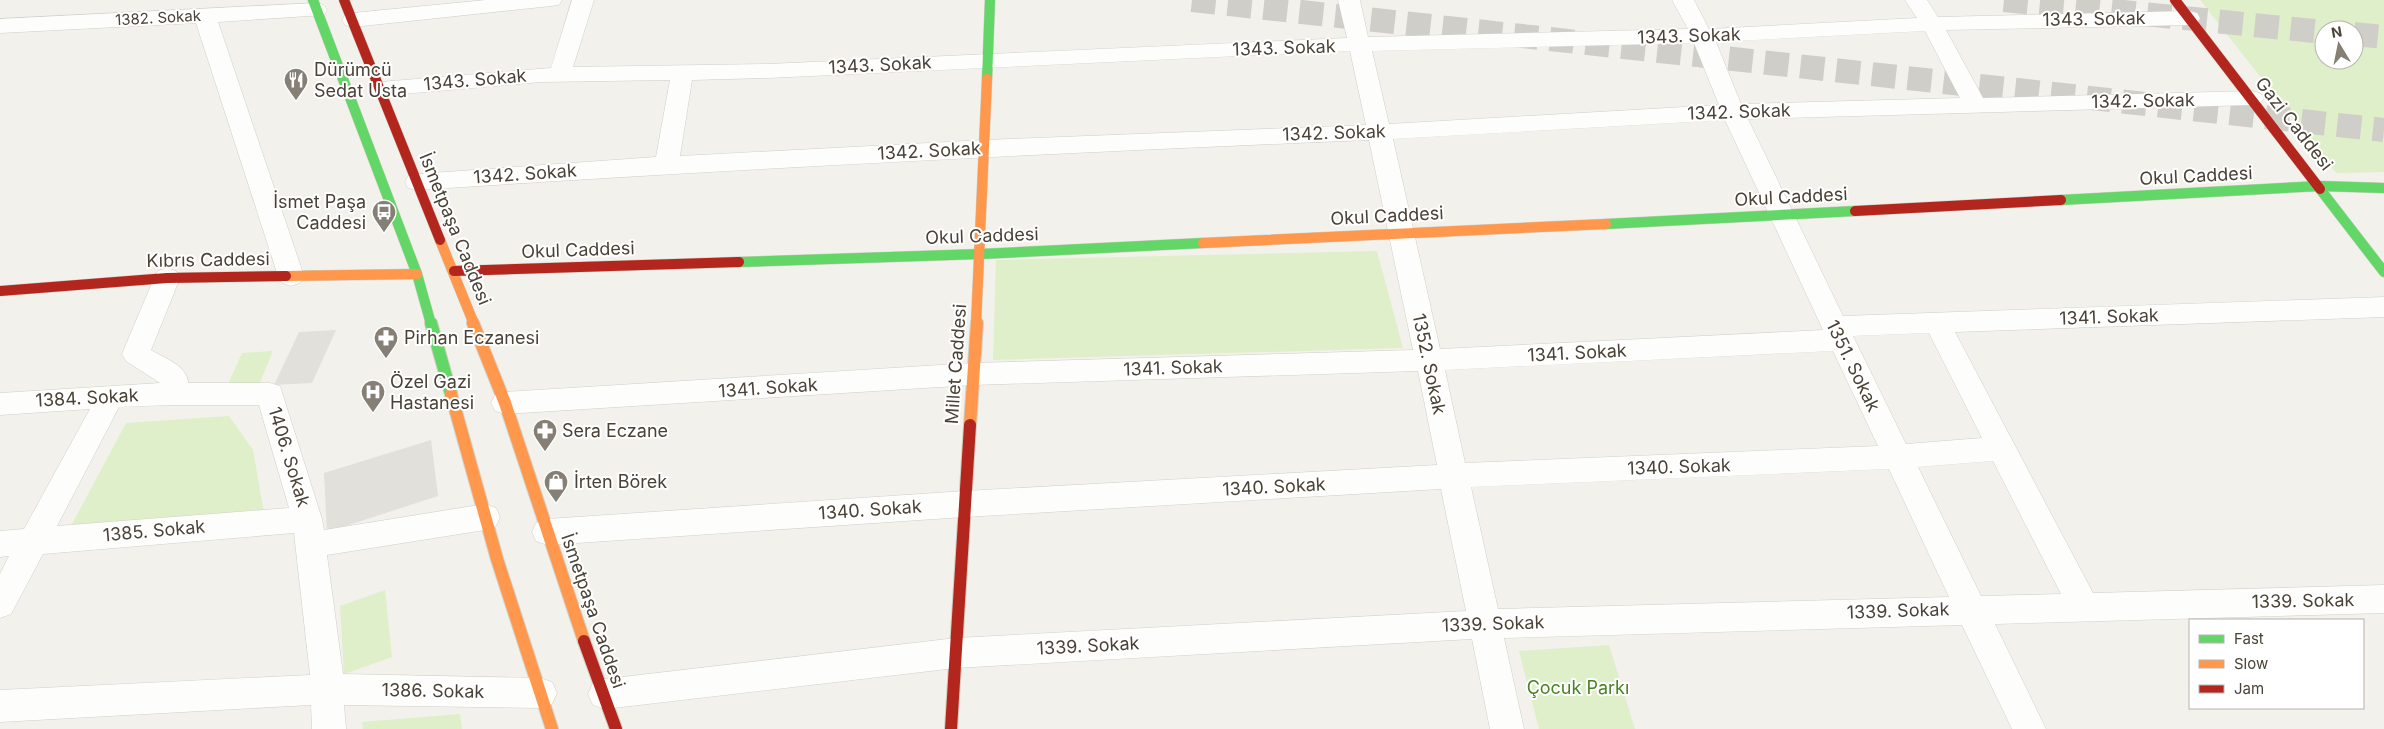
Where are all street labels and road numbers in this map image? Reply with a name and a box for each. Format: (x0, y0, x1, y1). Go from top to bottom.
street label: 1382. Sokak (115, 6, 202, 29)
street label: 1343. Sokak (2042, 7, 2146, 30)
street label: 1343. Sokak (1637, 23, 1741, 48)
street label: 1343. Sokak (1232, 35, 1336, 60)
street label: 1343. Sokak (828, 51, 932, 78)
street label: 1343. Sokak (423, 65, 527, 94)
street label: Gazi Caddesi (2251, 73, 2337, 175)
street label: 1342. Sokak (2091, 89, 2195, 112)
street label: 1342. Sokak (1687, 99, 1791, 124)
street label: 1342. Sokak (1282, 120, 1386, 145)
street label: 1342. Sokak (877, 137, 981, 164)
street label: İsmetpaşa Caddesi (415, 149, 496, 308)
street label: 1342. Sokak (473, 159, 577, 188)
street label: Okul Caddesi (2139, 162, 2253, 189)
street label: Okul Caddesi (1734, 183, 1848, 210)
street label: Okul Caddesi (1330, 202, 1444, 229)
street label: Okul Caddesi (925, 223, 1039, 248)
street label: Okul Caddesi (521, 237, 635, 262)
street label: Kıbrıs Caddesi (146, 248, 270, 271)
street label: Millet Caddesi (941, 303, 970, 425)
street label: 1341. Sokak (2059, 304, 2159, 329)
street label: 1352. Sokak (1409, 311, 1450, 416)
street label: 1351. Sokak (1822, 317, 1885, 415)
street label: 1341. Sokak (1527, 339, 1627, 366)
street label: 1341. Sokak (1123, 355, 1223, 380)
street label: 1341. Sokak (718, 374, 818, 401)
street label: 1384. Sokak (35, 384, 139, 411)
street label: 1406. Sokak (264, 404, 315, 509)
street label: 1340. Sokak (1627, 454, 1731, 479)
street label: 1340. Sokak (1222, 473, 1326, 500)
street label: 1340. Sokak (818, 495, 922, 524)
street label: 1385. Sokak (102, 516, 206, 545)
street label: İsmetpaşa Caddesi (557, 530, 631, 691)
street label: 1339. Sokak (2251, 589, 2355, 612)
street label: 1339. Sokak (1846, 598, 1950, 623)
street label: 1339. Sokak (1441, 611, 1545, 636)
street label: 1339. Sokak (1036, 632, 1140, 659)
street label: 1386. Sokak (382, 679, 485, 702)

